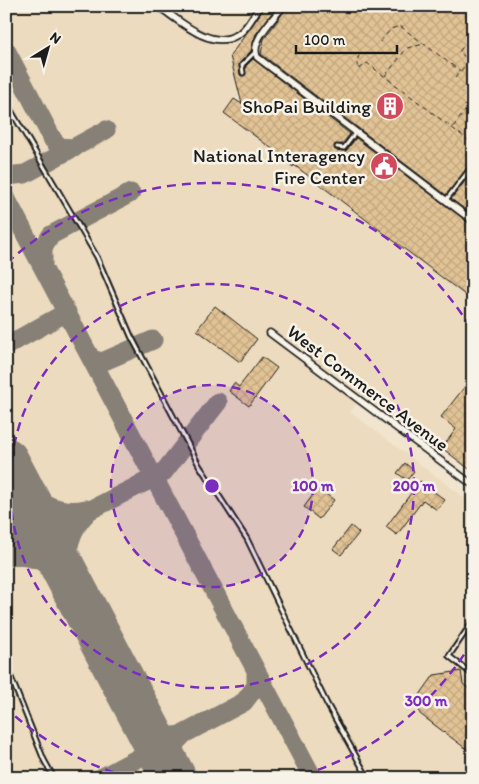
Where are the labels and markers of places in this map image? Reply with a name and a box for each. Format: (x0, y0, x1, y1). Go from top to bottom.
building icon: ShoPai Building (375, 91, 405, 121)
place label: ShoPai Building (242, 95, 371, 118)
place label: National Interagency Fire Center (193, 144, 365, 189)
public building icon: National Interagency Fire Center (369, 151, 399, 181)
centre of rings (203, 477, 221, 495)

